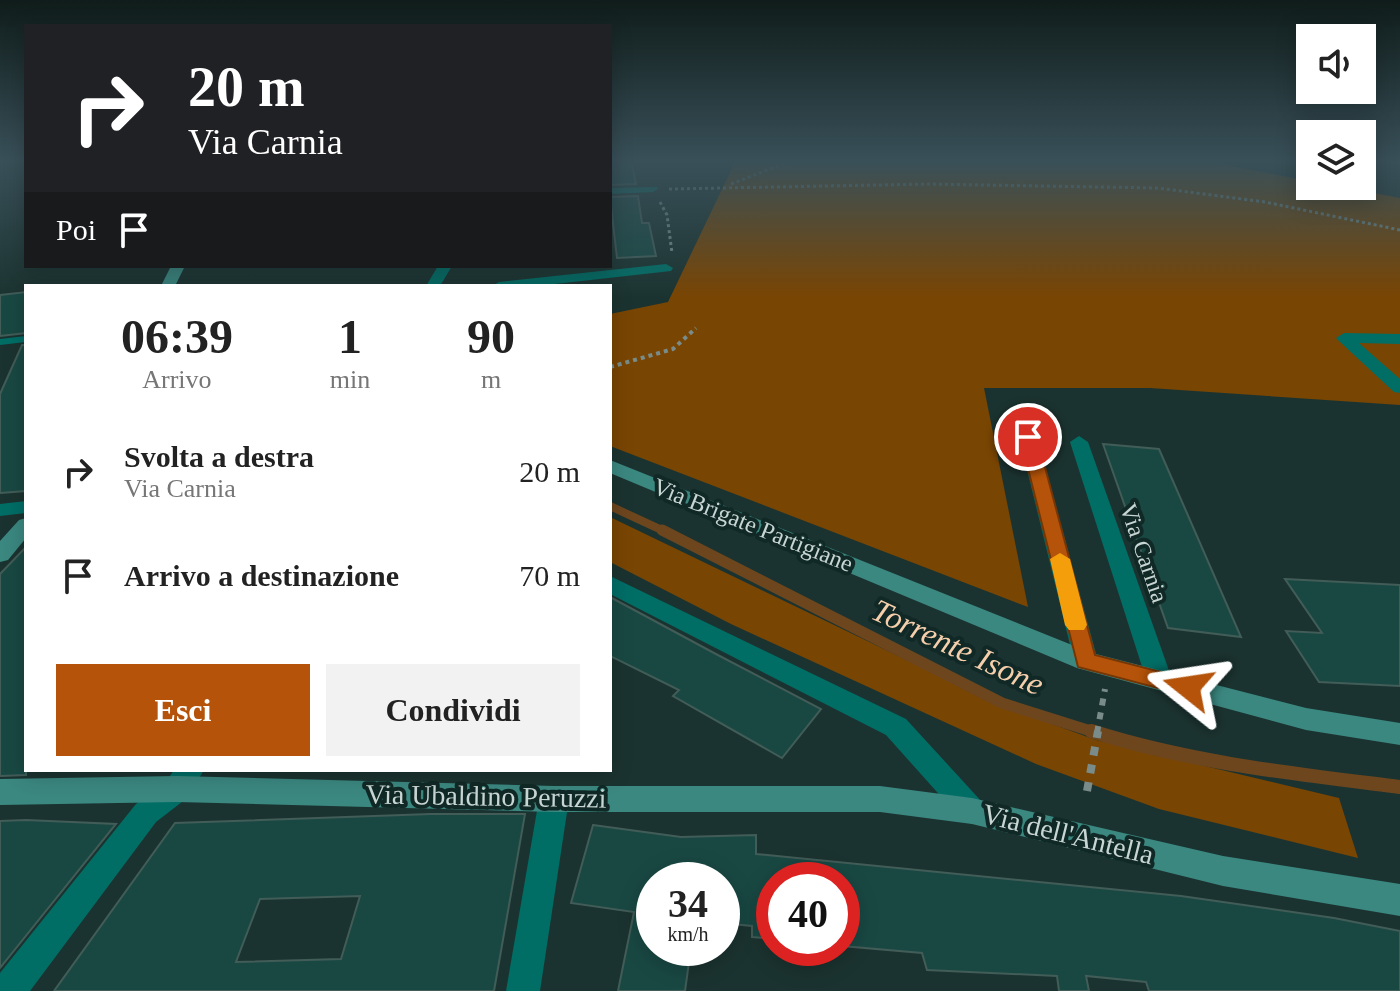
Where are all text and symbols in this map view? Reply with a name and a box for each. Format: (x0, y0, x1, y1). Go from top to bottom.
map controls (1296, 24, 1376, 200)
button: sound (1296, 24, 1376, 104)
icon: right (56, 56, 160, 160)
text: 20 m (188, 56, 305, 118)
button: layers (1296, 120, 1376, 200)
text: Via Carnia (188, 122, 343, 162)
icon: arrive (112, 208, 156, 252)
text: Poi (56, 213, 96, 246)
text: 06:39 (121, 310, 233, 363)
text: 1 (338, 310, 362, 363)
text: 90 (467, 310, 515, 363)
text: Arrivo (142, 365, 212, 394)
text: min (330, 365, 370, 394)
text: m (481, 365, 501, 394)
pin (994, 403, 1062, 471)
icon: arrive (1006, 415, 1050, 459)
text: Svolta a destra (124, 440, 314, 473)
icon: right (56, 450, 100, 494)
text: 20 m (519, 455, 580, 488)
street label: Via Brigate Partigiane (649, 473, 857, 577)
text: Via Carnia (124, 474, 236, 503)
street label: Via Carnia (1115, 500, 1173, 606)
icon: arrive (56, 554, 100, 598)
text: Arrivo a destinazione (124, 559, 399, 592)
text: 70 m (519, 559, 580, 592)
water label: Torrente Isone (866, 592, 1050, 702)
position arrow (1146, 645, 1230, 729)
button: Esci (56, 664, 310, 756)
button: Condividi (326, 664, 580, 756)
street label: Via Ubaldino Peruzzi (365, 778, 607, 814)
street label: Via dell'Antella (979, 798, 1157, 870)
speed limit sign: 40 (756, 862, 860, 966)
text: 34 (668, 881, 708, 926)
text: km/h (667, 923, 709, 945)

